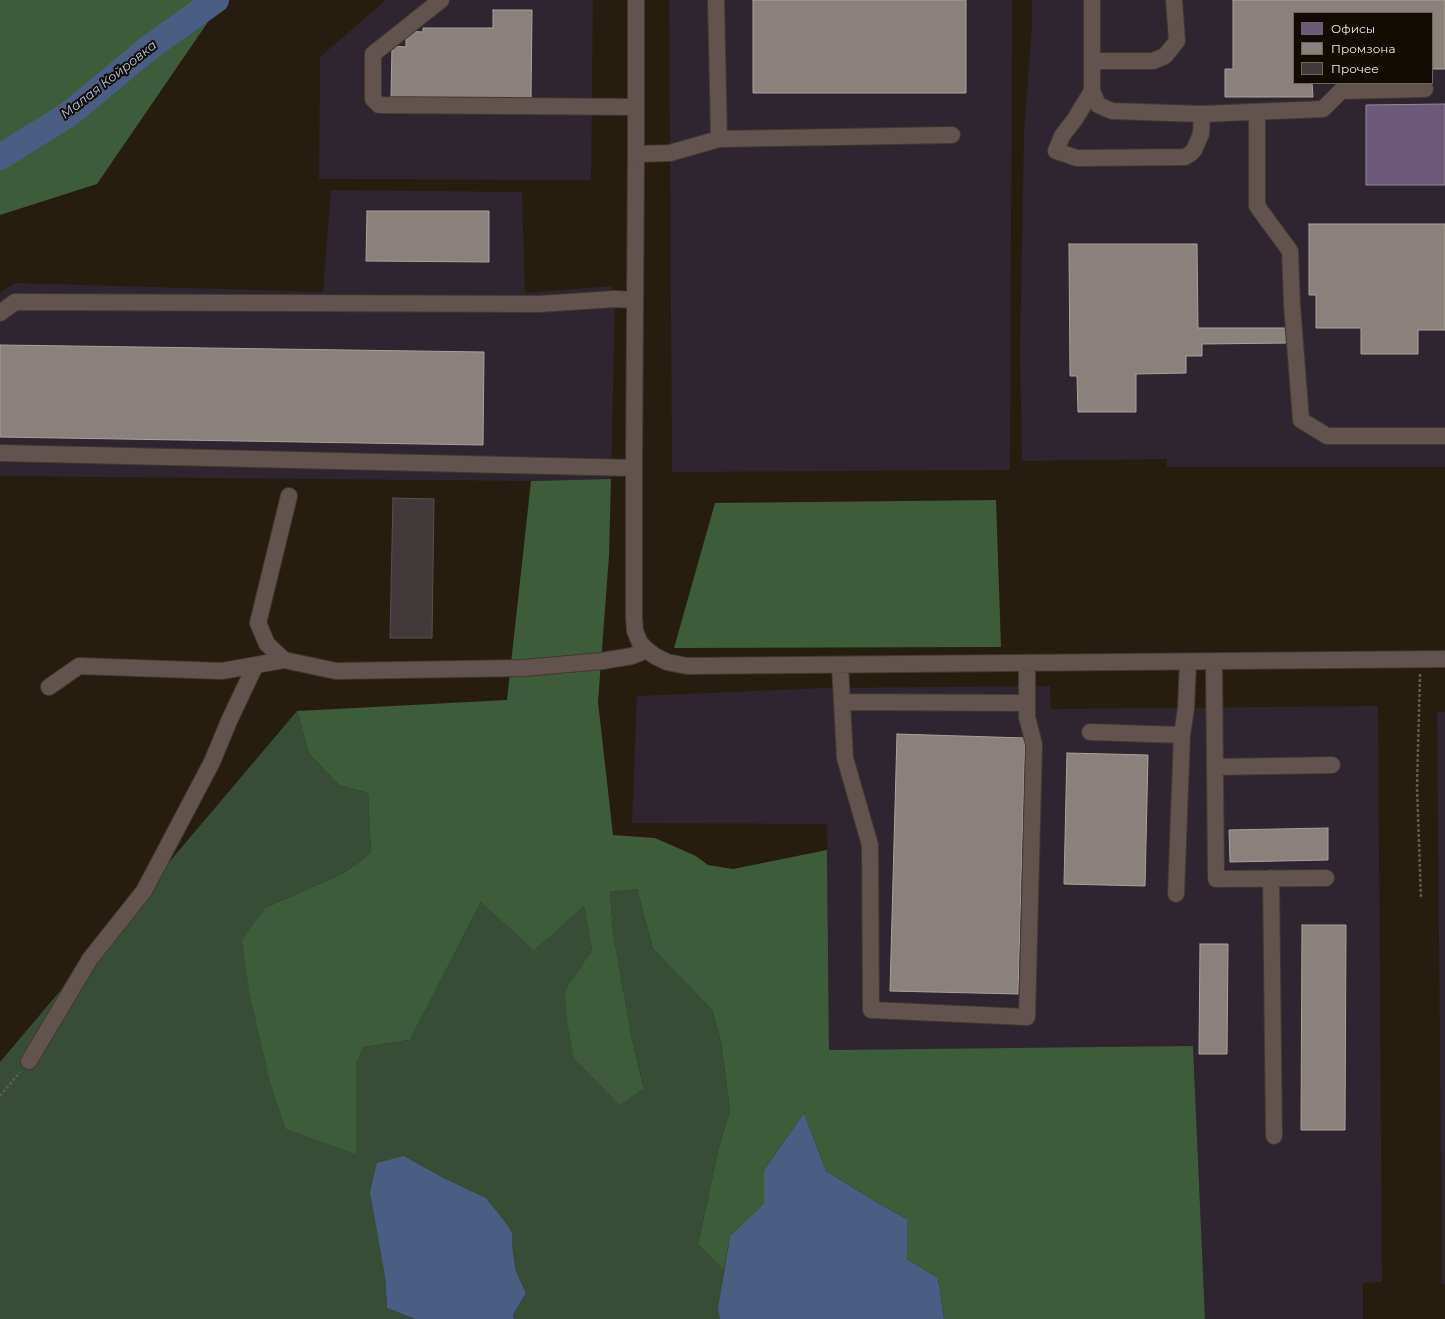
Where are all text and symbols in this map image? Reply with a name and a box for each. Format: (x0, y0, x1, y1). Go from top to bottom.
legend (1293, 12, 1433, 84)
text: Офисы (1331, 21, 1375, 36)
water label: Малая Койровка (58, 38, 160, 122)
text: Промзона (1331, 41, 1395, 56)
text: Прочее (1331, 61, 1379, 76)

